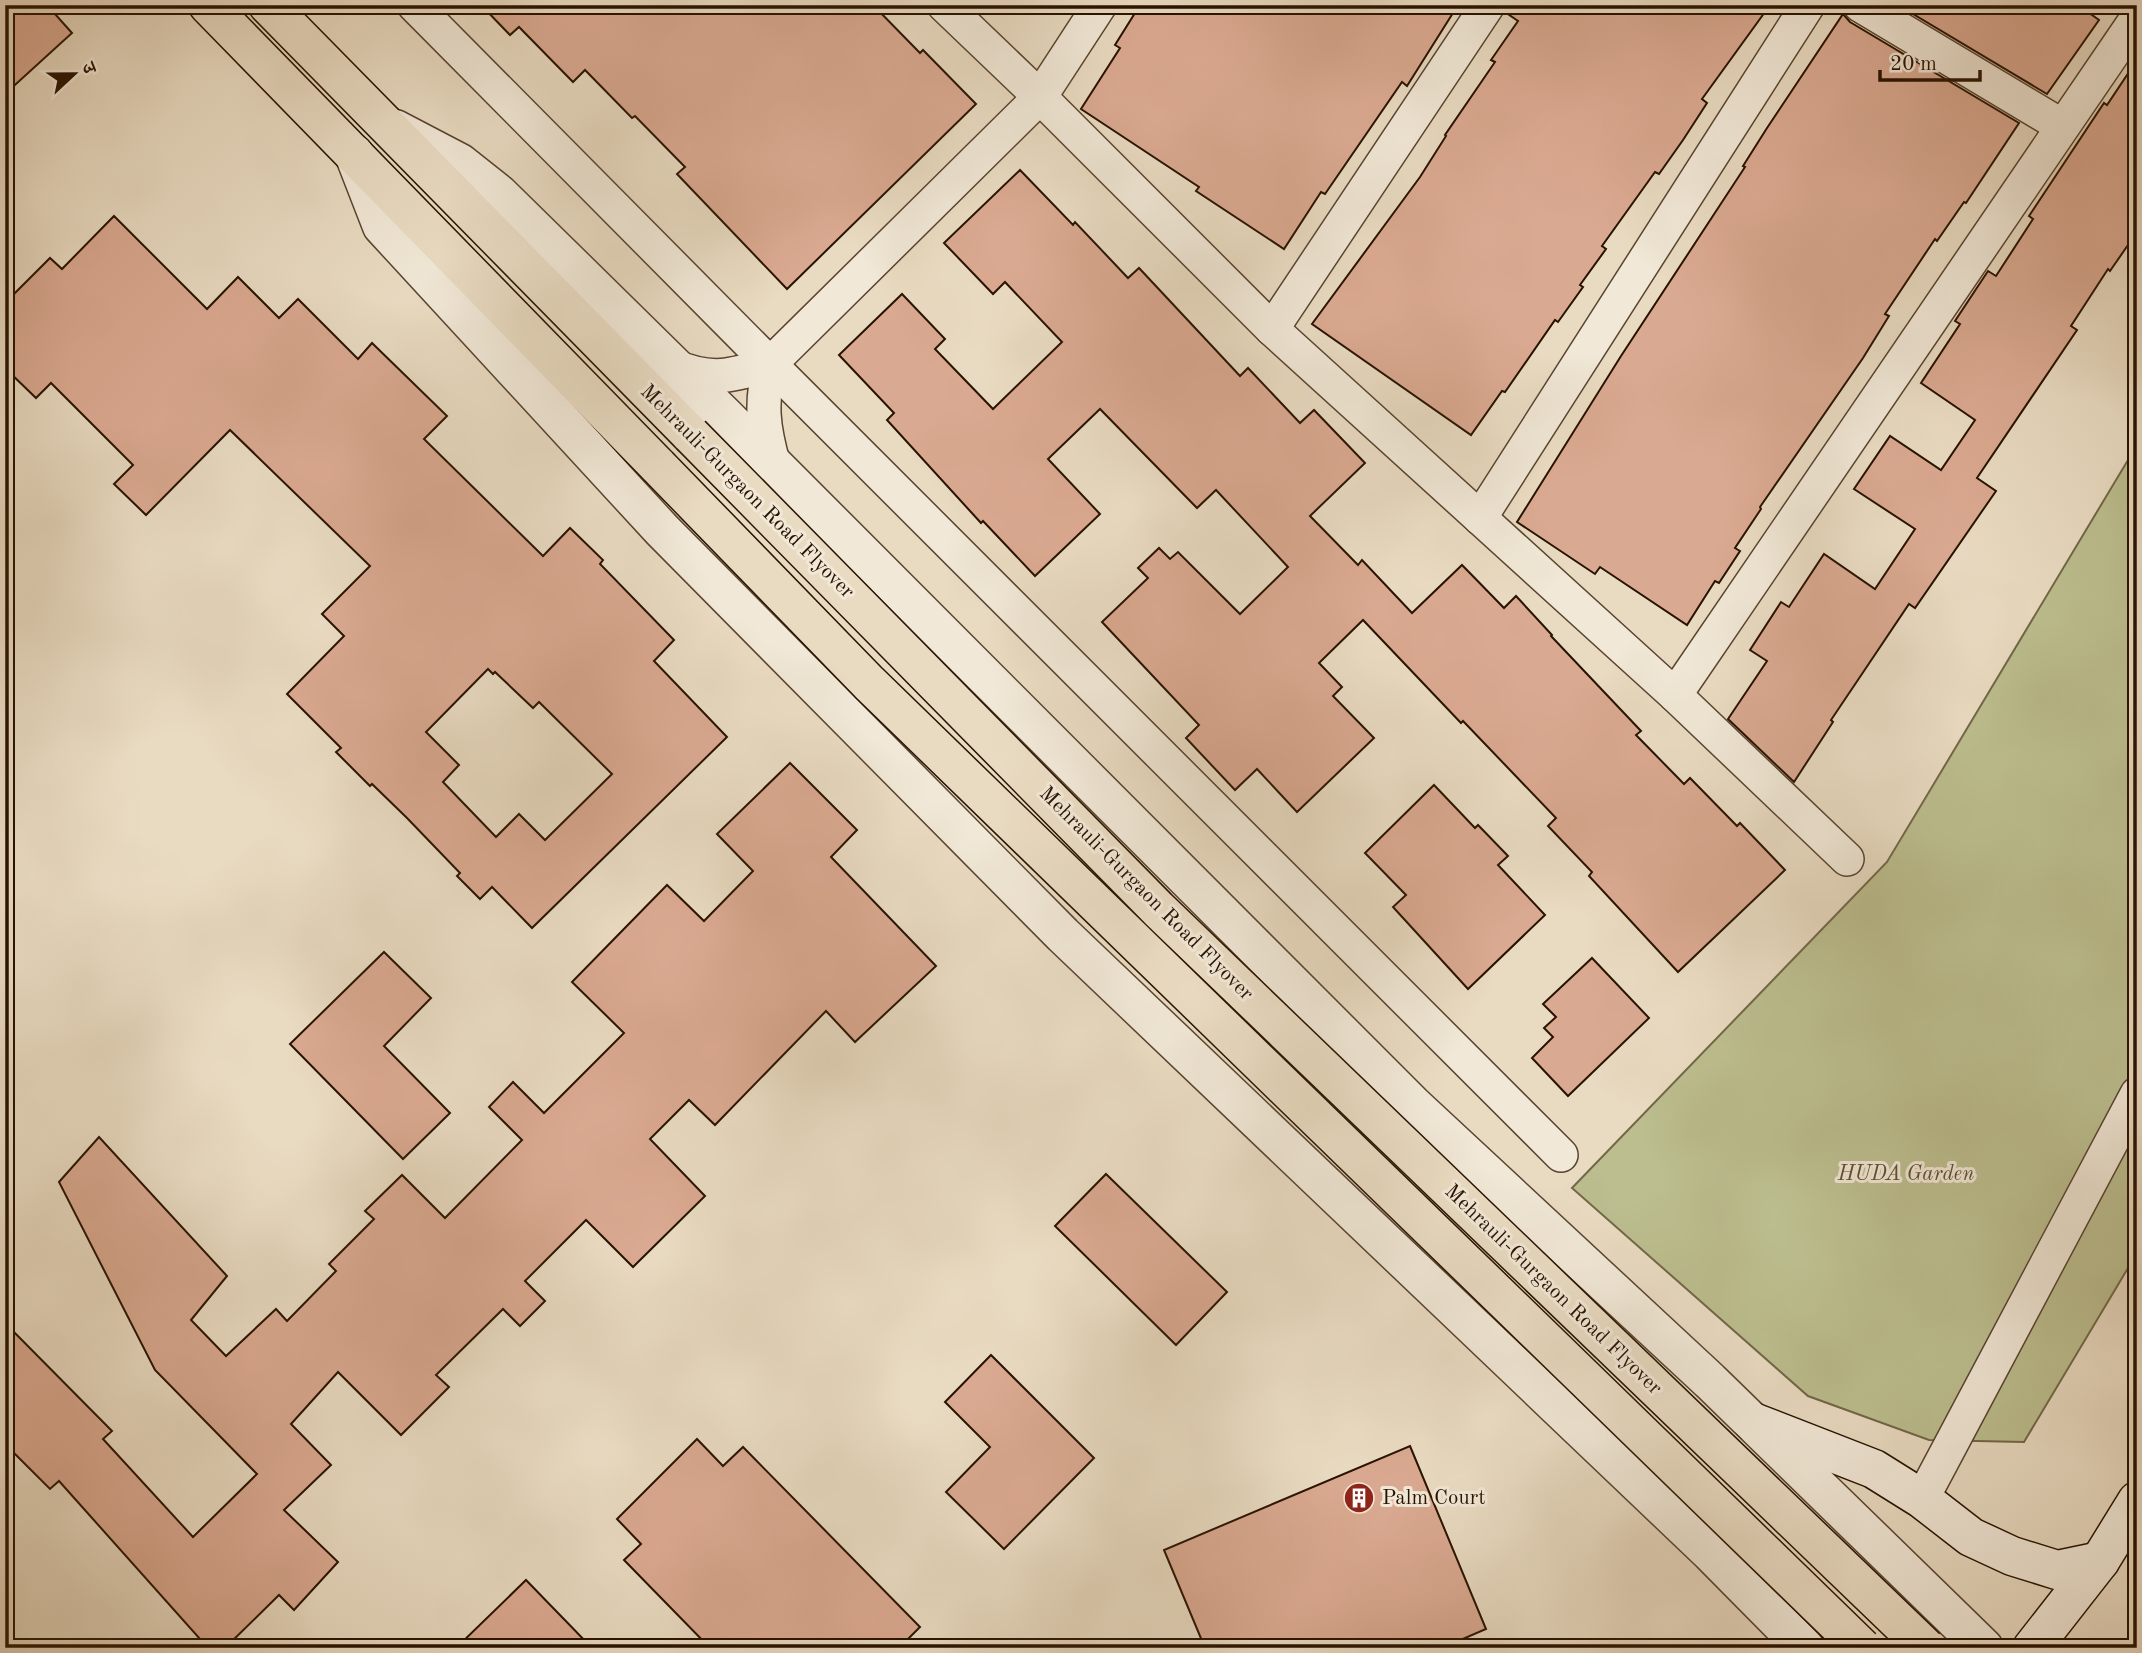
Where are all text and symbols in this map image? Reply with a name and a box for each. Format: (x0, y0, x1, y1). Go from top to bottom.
north arrow (38, 38, 108, 108)
scale bar (1880, 38, 1979, 82)
text: 20 m (1890, 54, 1937, 75)
text: उ (76, 59, 99, 78)
street label: Mehrauli-Gurgaon Road Flyover (636, 381, 858, 603)
street label: Mehrauli-Gurgaon Road Flyover (1035, 783, 1257, 1005)
park label: HUDA Garden (1837, 1164, 1974, 1185)
street label: Mehrauli-Gurgaon Road Flyover (1440, 1181, 1666, 1400)
building icon: Palm Court (1342, 1481, 1376, 1515)
place label: Palm Court (1382, 1488, 1486, 1509)

